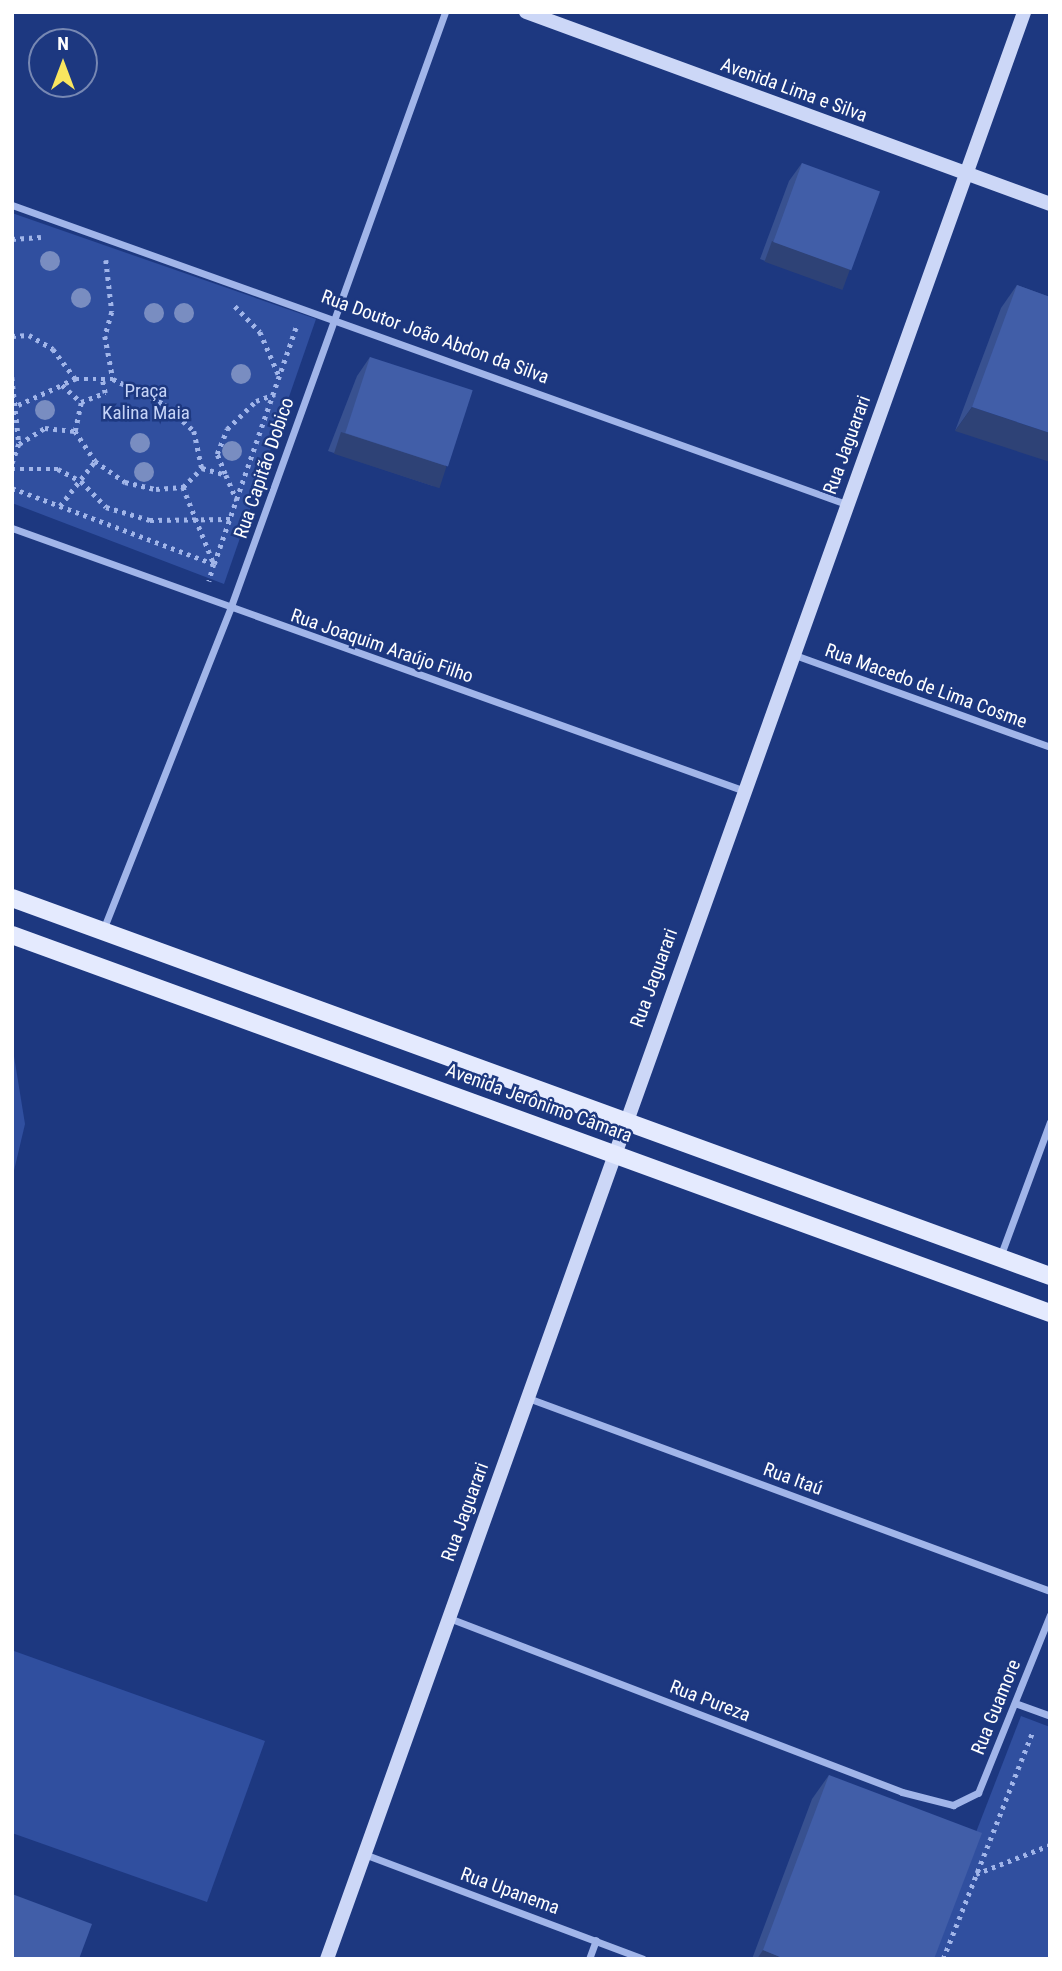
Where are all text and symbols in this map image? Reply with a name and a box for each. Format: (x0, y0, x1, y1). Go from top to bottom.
north arrow (28, 28, 98, 98)
text: N (57, 32, 69, 55)
street label: Avenida Lima e Silva (718, 53, 870, 127)
street label: Rua Doutor João Abdon da Silva (318, 285, 552, 389)
park label: Praça Kalina Maia (102, 380, 190, 424)
street label: Rua Jaguarari (819, 393, 875, 497)
street label: Rua Capitão Dobico (229, 395, 299, 541)
street label: Rua Joaquim Araújo Filho (288, 604, 476, 688)
street label: Rua Macedo de Lima Cosme (822, 639, 1030, 733)
street label: Rua Jaguarari (626, 926, 682, 1030)
street label: Avenida Jerônimo Câmara (443, 1059, 635, 1147)
street label: Rua Itaú (760, 1458, 826, 1500)
street label: Rua Jaguarari (437, 1460, 493, 1564)
street label: Rua Guamore (967, 1656, 1025, 1758)
street label: Rua Pureza (667, 1675, 753, 1727)
street label: Rua Upanema (458, 1863, 562, 1919)

